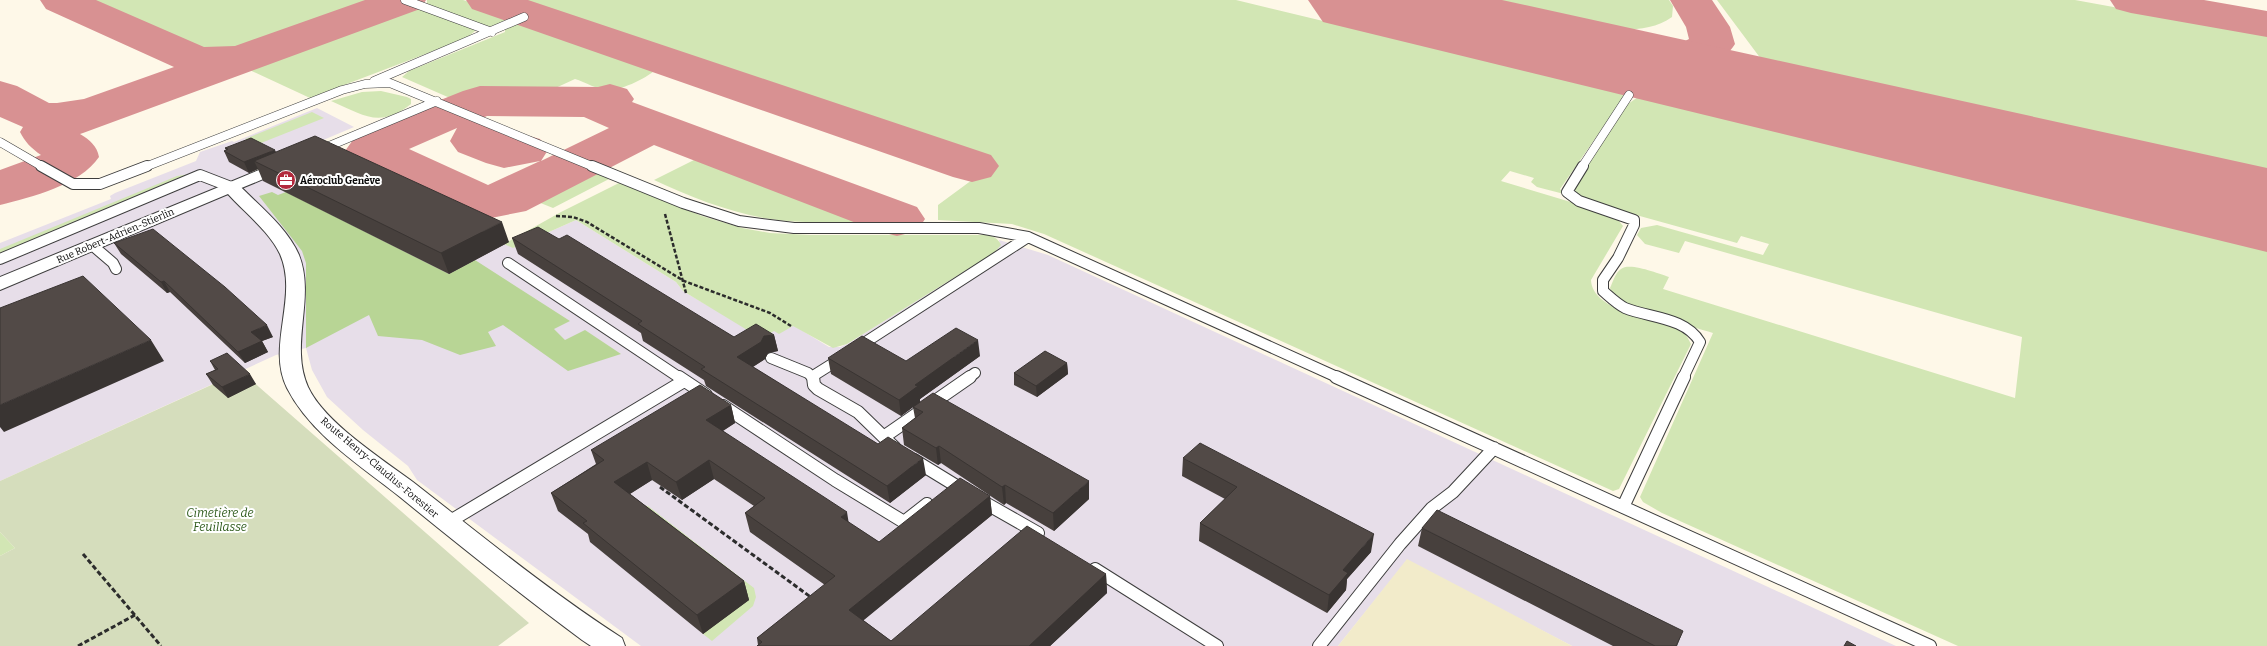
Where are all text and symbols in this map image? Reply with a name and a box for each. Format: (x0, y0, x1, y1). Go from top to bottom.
office icon: Aéroclub Genève (275, 169, 297, 191)
place label: Aéroclub Genève (300, 174, 381, 187)
street label: Rue Robert-Adrien-Stierlin (55, 205, 177, 266)
street label: Route Henry-Claudius-Forestier (318, 415, 441, 521)
park label: Cimetière de Feuillasse (186, 506, 254, 534)

